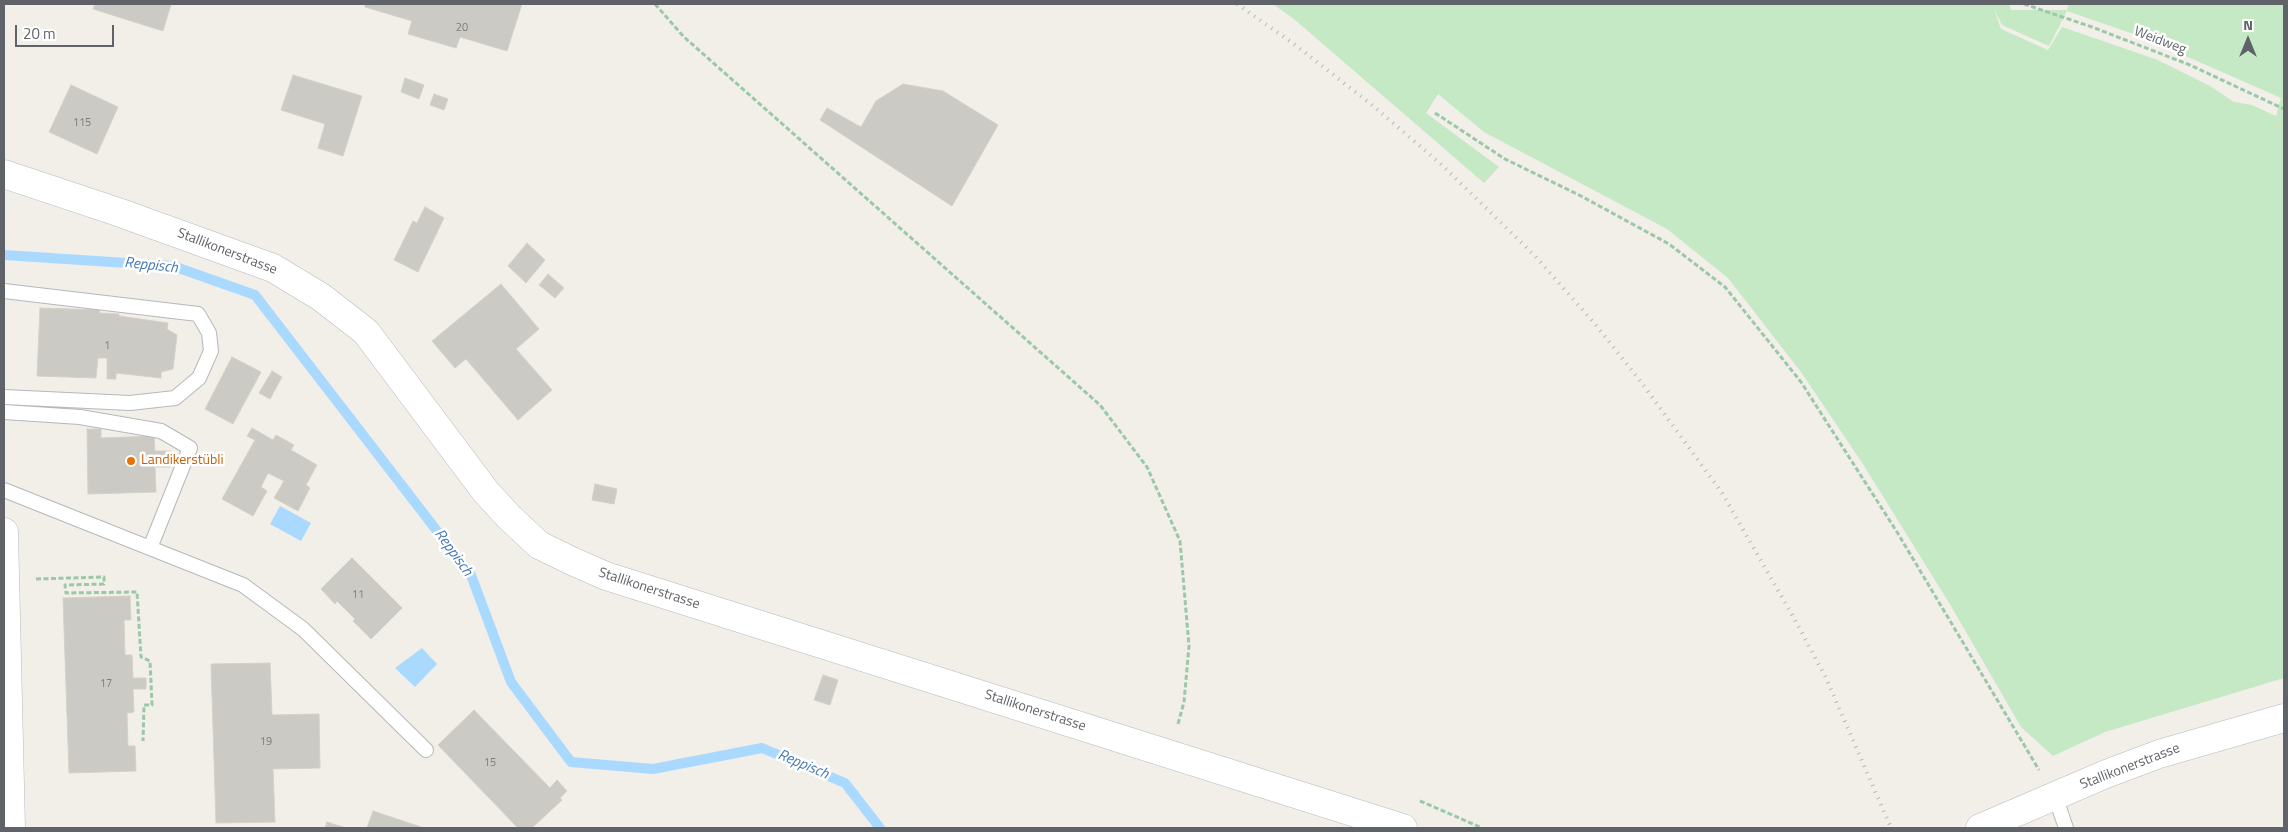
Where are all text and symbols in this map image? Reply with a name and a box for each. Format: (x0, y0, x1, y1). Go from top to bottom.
text: N (2243, 14, 2253, 35)
scale bar (18, 15, 116, 47)
north arrow (2223, 15, 2273, 65)
house number: 20 (456, 21, 468, 35)
text: 20 m (23, 22, 56, 45)
street label: Weidweg (2132, 23, 2188, 59)
house number: 115 (73, 116, 91, 130)
street label: Stallikonerstrasse (175, 225, 279, 279)
water label: Reppisch (124, 254, 178, 278)
house number: 1 (104, 339, 110, 353)
place label: Landikerstübli (141, 453, 224, 469)
marker: Landikerstübli (125, 455, 137, 467)
water label: Reppisch (430, 526, 476, 580)
street label: Stallikonerstrasse (596, 565, 702, 613)
house number: 11 (352, 588, 364, 602)
house number: 17 (100, 677, 112, 691)
street label: Stallikonerstrasse (982, 687, 1088, 735)
house number: 19 (260, 735, 272, 749)
street label: Stallikonerstrasse (2078, 740, 2182, 794)
water label: Reppisch (775, 746, 831, 784)
house number: 15 (484, 756, 496, 770)

